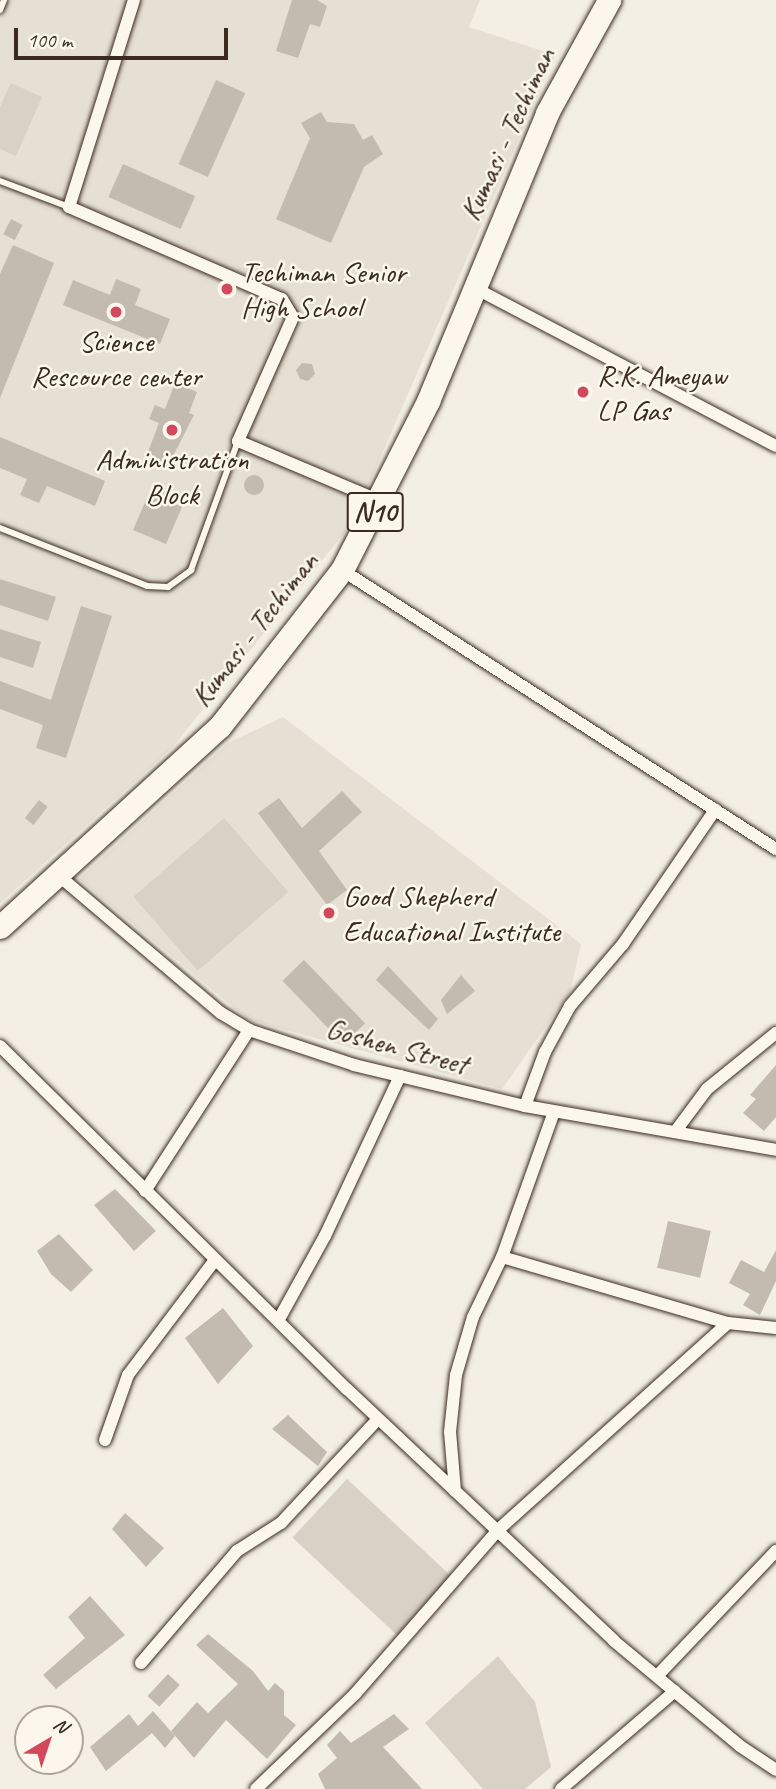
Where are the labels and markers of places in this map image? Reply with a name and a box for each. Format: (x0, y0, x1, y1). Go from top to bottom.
place label: Techiman Senior High School (241, 254, 406, 324)
marker: Techiman Senior High School (219, 281, 235, 297)
marker: Science Rescource center (108, 304, 124, 320)
place label: Science Rescource center (31, 323, 201, 394)
place label: R.K. Ameyaw LP Gas (597, 357, 727, 428)
marker: R.K. Ameyaw LP Gas (575, 384, 591, 400)
marker: Administration Block (164, 422, 180, 438)
place label: Administration Block (96, 441, 248, 512)
place label: Good Shepherd Educational Institute (343, 878, 560, 948)
marker: Good Shepherd Educational Institute (321, 905, 337, 921)

